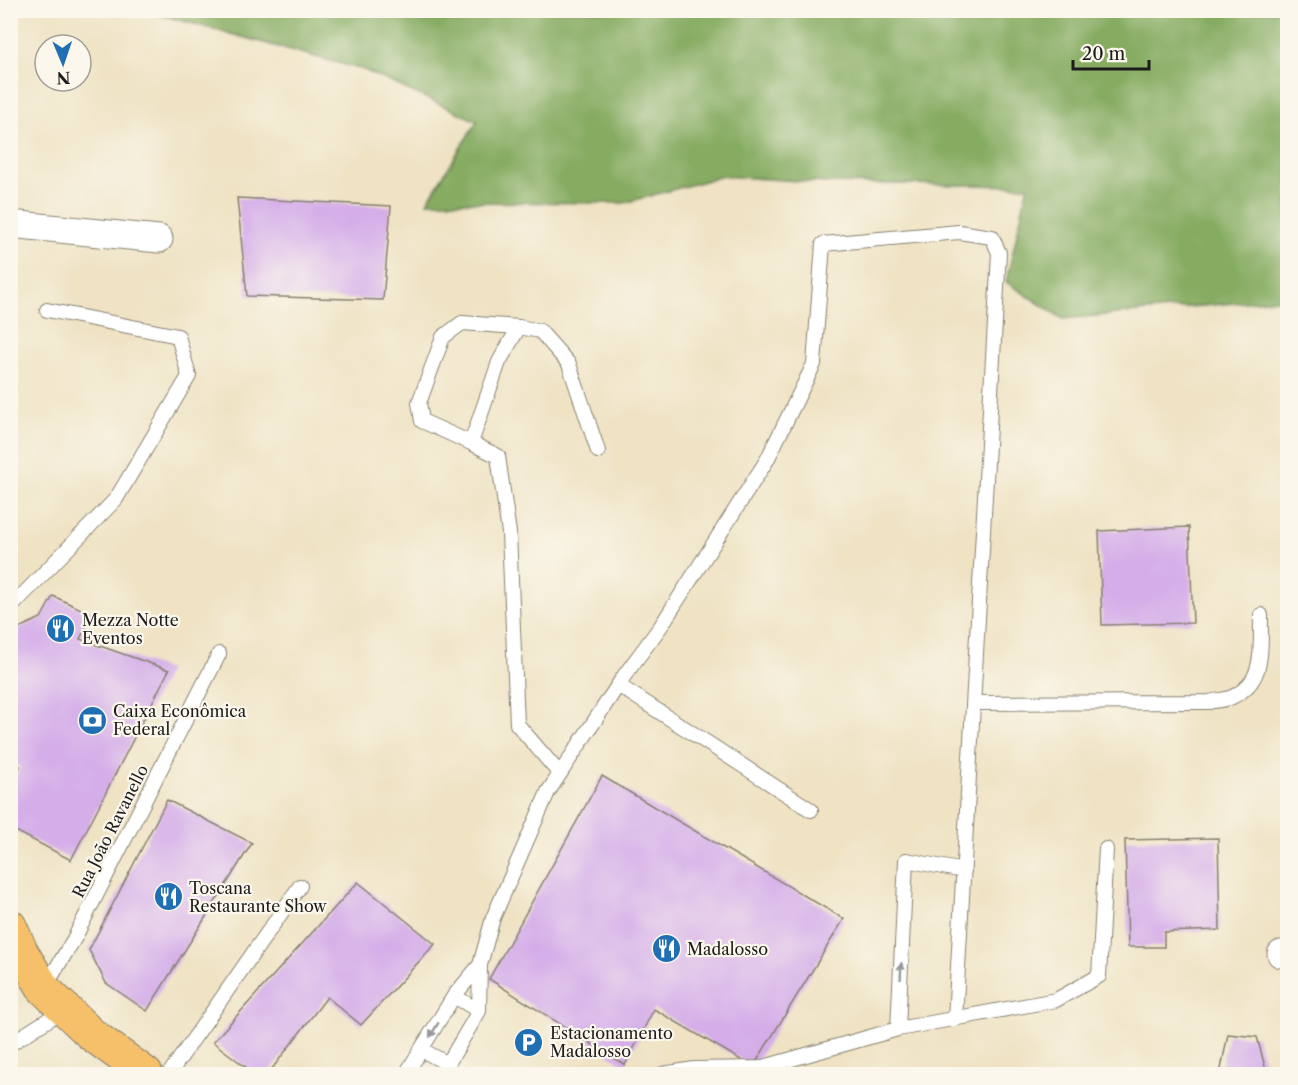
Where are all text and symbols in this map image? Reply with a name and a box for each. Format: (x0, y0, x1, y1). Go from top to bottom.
north arrow (33, 33, 93, 93)
scale bar (1073, 33, 1150, 71)
text: 20 m (1082, 43, 1126, 65)
text: N (56, 68, 71, 88)
place label: Mezza Notte Eventos (82, 610, 179, 648)
restaurant icon: Mezza Notte Eventos (45, 613, 77, 645)
place label: Caixa Econômica Federal (113, 701, 247, 739)
bank icon: Caixa Econômica Federal (76, 704, 108, 736)
street label: Rua João Ravanello (68, 761, 152, 901)
place label: Toscana Restaurante Show (189, 878, 327, 916)
restaurant icon: Toscana Restaurante Show (152, 881, 184, 913)
restaurant icon: Madalosso (650, 933, 682, 965)
place label: Madalosso (687, 939, 768, 959)
one-way arrow (897, 961, 906, 980)
one-way arrow (428, 1022, 439, 1038)
place label: Estacionamento Madalosso (550, 1023, 673, 1061)
parking icon: Estacionamento Madalosso (513, 1026, 545, 1058)

